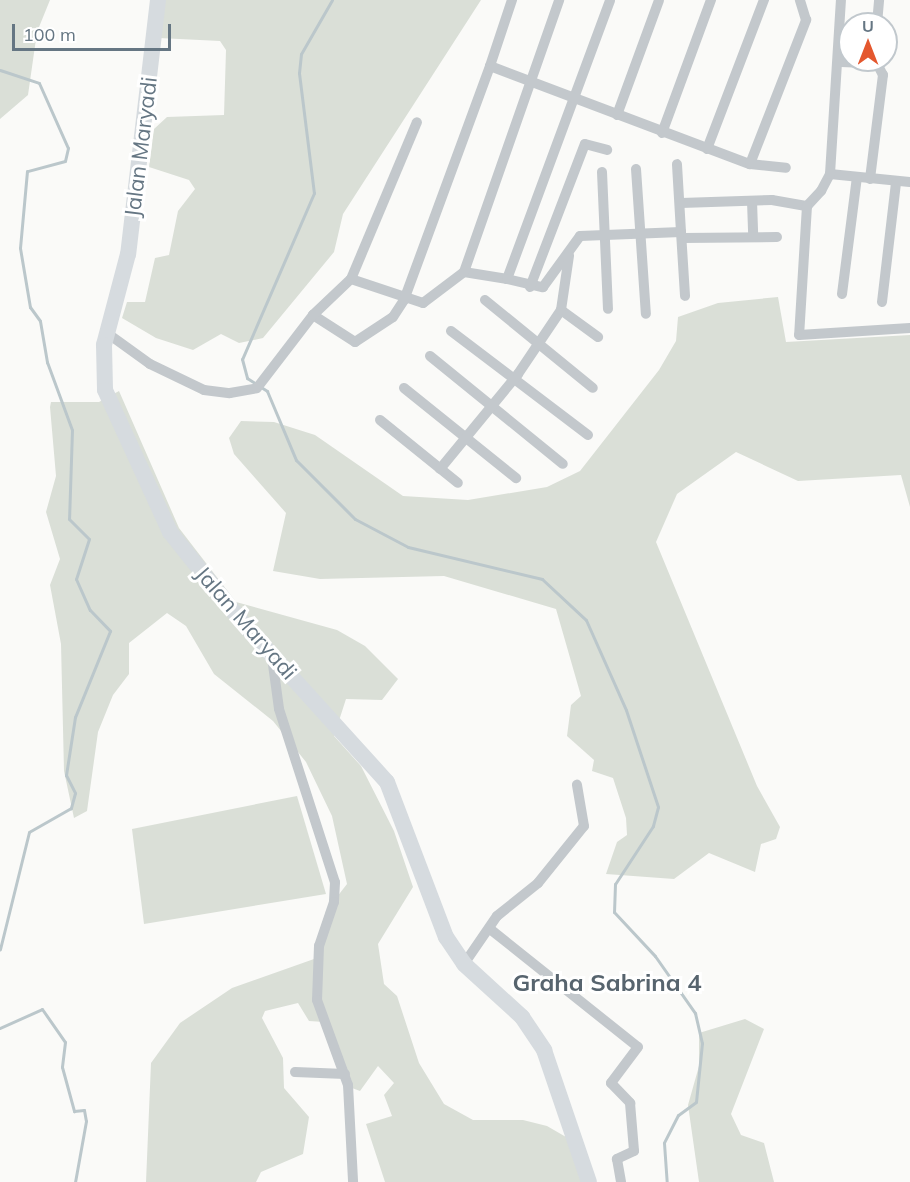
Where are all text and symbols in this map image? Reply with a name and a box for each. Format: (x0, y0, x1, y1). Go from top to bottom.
scale bar (15, 12, 174, 50)
north arrow (838, 12, 898, 72)
text: U (862, 16, 874, 36)
text: 100 m (23, 23, 76, 46)
street label: Jalan Maryadi (119, 75, 163, 219)
street label: Jalan Maryadi (190, 561, 302, 685)
district label: Graha Sabrina 4 (512, 969, 702, 997)

